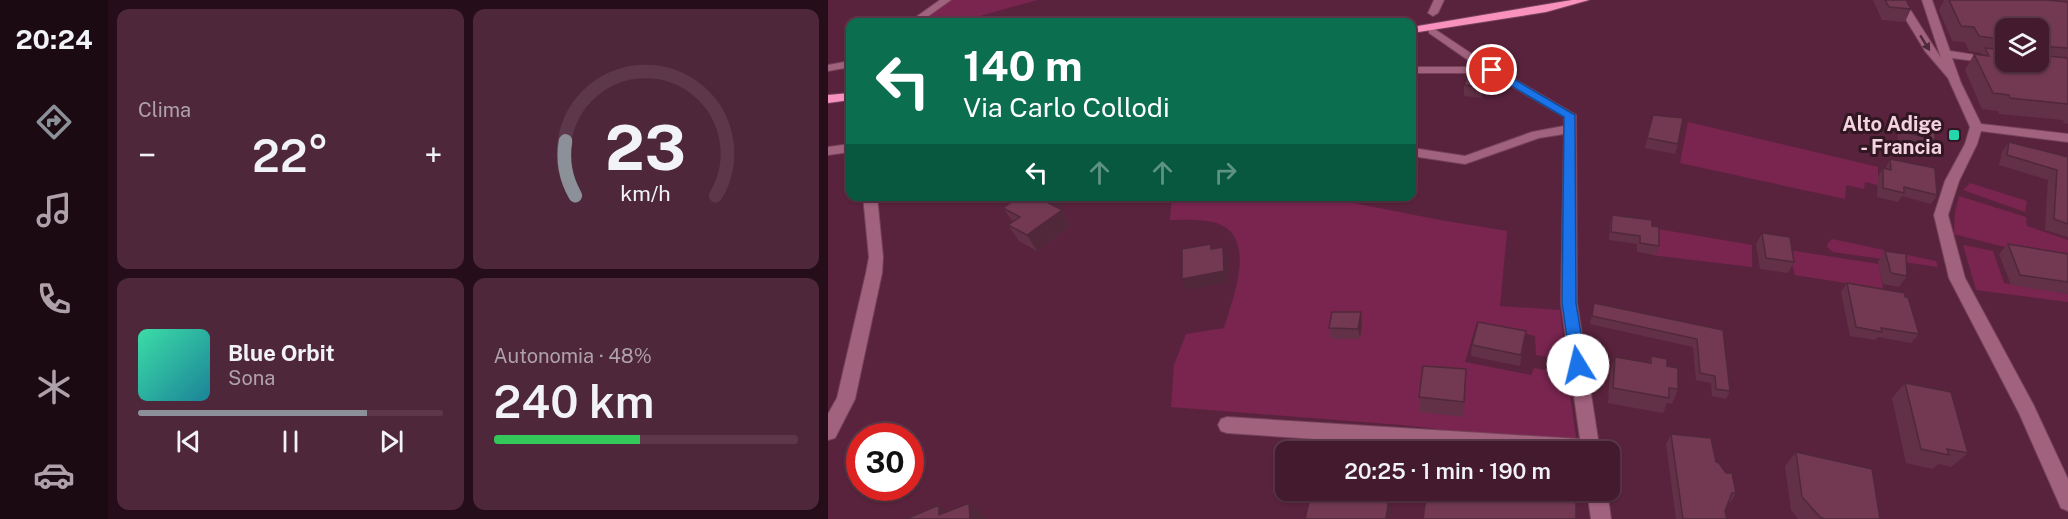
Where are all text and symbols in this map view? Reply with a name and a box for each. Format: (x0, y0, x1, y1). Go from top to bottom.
map controls (1995, 18, 2049, 72)
button: layers (1995, 18, 2049, 72)
text: 20:24 (15, 23, 93, 55)
one-way arrow (1920, 35, 1931, 51)
text: 140 m (963, 41, 1083, 90)
icon: left (864, 42, 942, 120)
pin (1466, 44, 1517, 95)
icon: arrive (1475, 53, 1508, 86)
text: Via Carlo Collodi (963, 91, 1170, 123)
text: Clima (138, 98, 191, 122)
icon: directions (33, 101, 75, 143)
text: 23 (605, 111, 686, 184)
place label: Alto Adige - Francia (1842, 112, 1942, 159)
marker: Alto Adige - Francia (1947, 128, 1961, 142)
text: 22° (252, 129, 329, 182)
text: − (138, 136, 156, 174)
text: + (424, 136, 443, 174)
icon: left (1020, 156, 1053, 189)
icon: ahead (1083, 156, 1116, 189)
icon: ahead (1146, 156, 1179, 189)
icon: right (1209, 156, 1242, 189)
text: km/h (621, 181, 671, 206)
icon: music (33, 189, 75, 231)
icon: phone (33, 278, 75, 320)
position arrow (1546, 333, 1610, 397)
text: Blue Orbit (228, 340, 335, 366)
text: Autonomia · 48% (494, 344, 652, 368)
icon: climate (33, 366, 75, 408)
text: Sona (228, 366, 275, 390)
text: 240 km (494, 375, 654, 428)
speed limit sign: 30 (846, 423, 924, 501)
icon: previous (172, 425, 205, 458)
icon: pause (274, 425, 307, 458)
icon: next (375, 425, 408, 458)
icon: car (33, 454, 75, 496)
text: 20:25 · 1 min · 190 m (1344, 458, 1551, 484)

